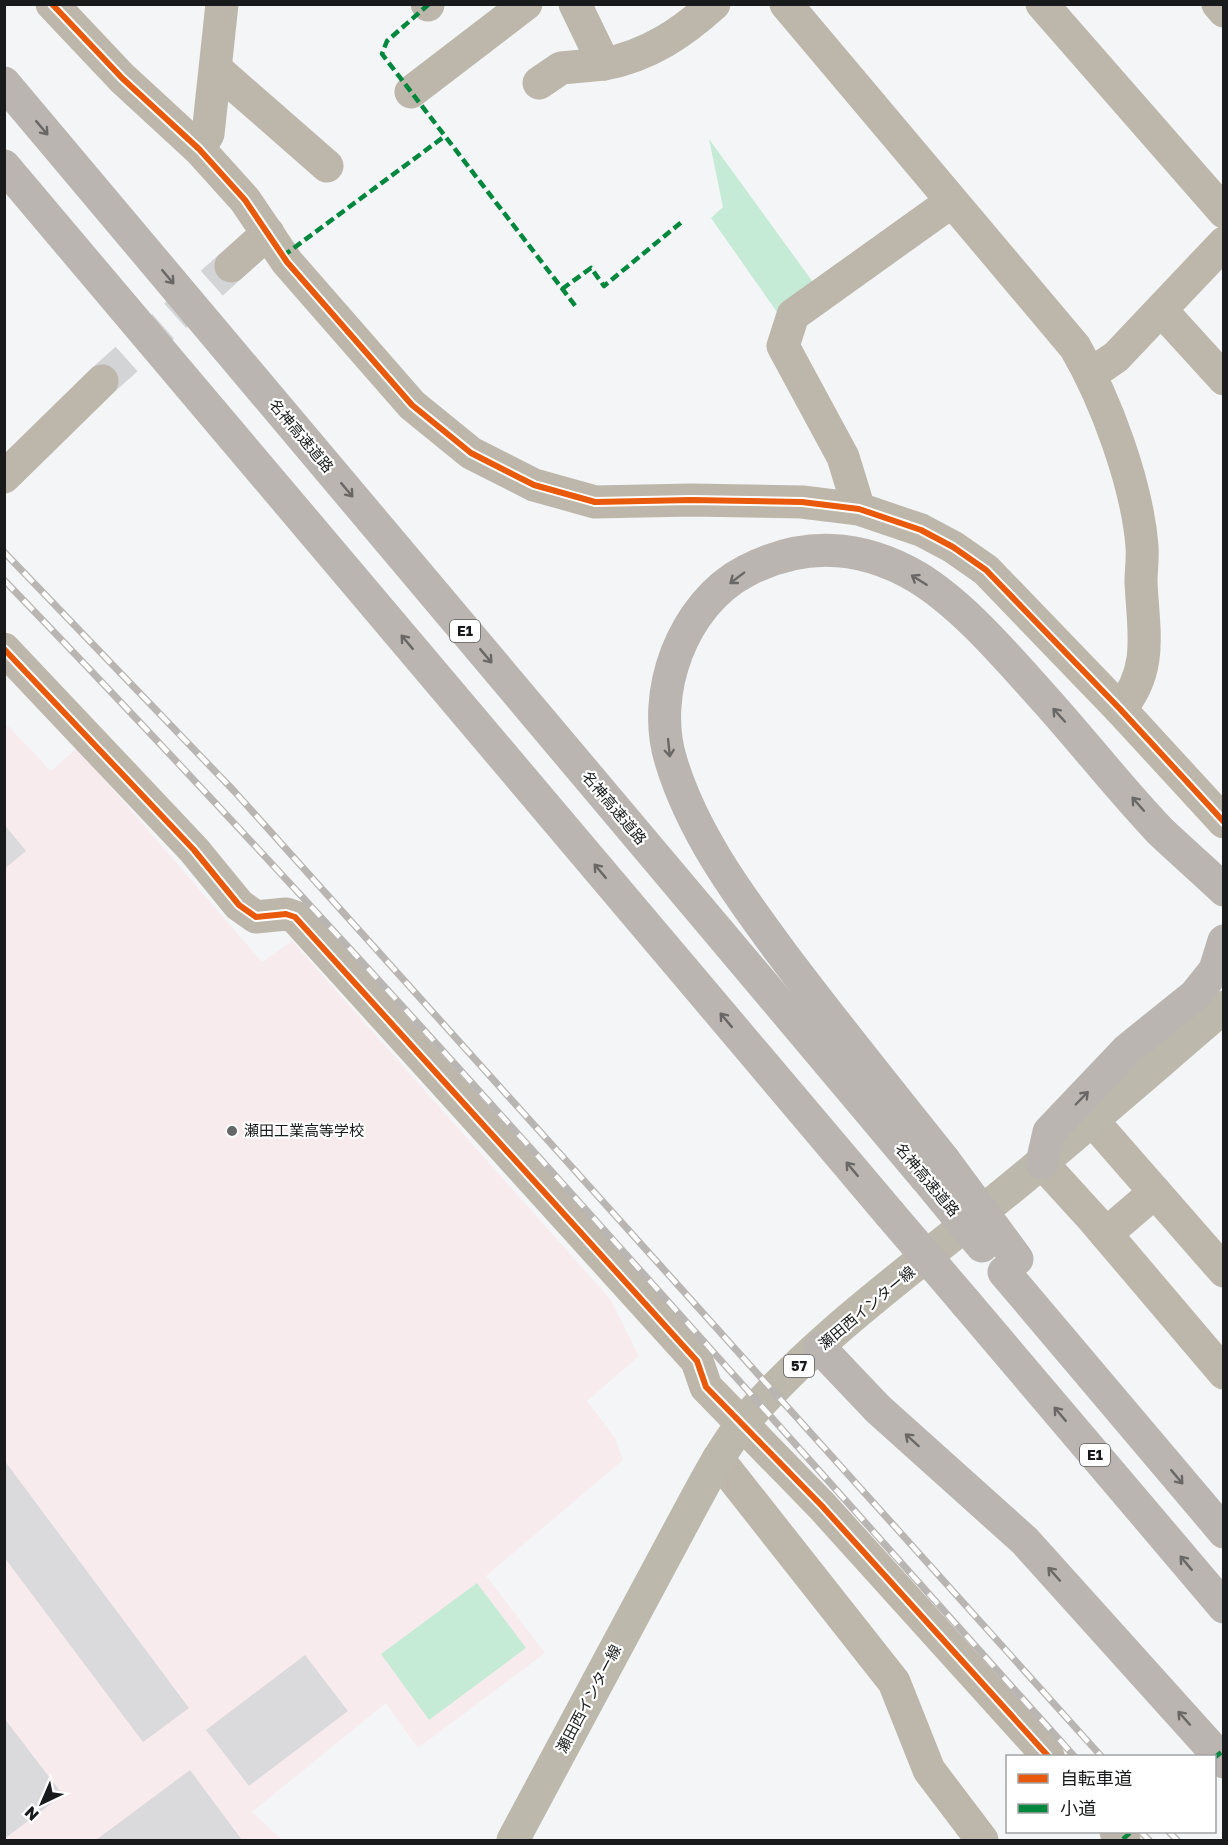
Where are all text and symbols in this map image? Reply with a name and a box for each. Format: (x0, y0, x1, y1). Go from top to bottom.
one-way arrow (35, 120, 49, 135)
one-way arrow (161, 269, 174, 285)
street label: 名神高速道路 (266, 395, 338, 476)
one-way arrow (340, 482, 354, 497)
one-way arrow (729, 572, 745, 584)
one-way arrow (911, 573, 928, 586)
road number: E1 (450, 620, 480, 642)
one-way arrow (400, 634, 413, 650)
one-way arrow (479, 648, 493, 663)
one-way arrow (1052, 708, 1066, 723)
one-way arrow (664, 738, 675, 758)
street label: 名神高速道路 (579, 767, 651, 848)
one-way arrow (1131, 796, 1144, 812)
one-way arrow (593, 864, 607, 879)
one-way arrow (719, 1013, 733, 1028)
one-way arrow (1074, 1090, 1089, 1105)
place label: 瀬田工業高等学校 (244, 1121, 364, 1139)
marker: 瀬田工業高等学校 (225, 1124, 239, 1138)
street label: 名神高速道路 (892, 1139, 964, 1220)
one-way arrow (845, 1162, 859, 1177)
street label: 瀬田西インター線 (815, 1262, 918, 1353)
road number: 57 (784, 1355, 814, 1377)
one-way arrow (1053, 1406, 1066, 1422)
one-way arrow (905, 1433, 920, 1447)
road number: E1 (1080, 1444, 1110, 1466)
one-way arrow (1170, 1469, 1184, 1484)
one-way arrow (1179, 1556, 1193, 1571)
one-way arrow (1047, 1566, 1061, 1581)
street label: 瀬田西インター線 (552, 1641, 624, 1756)
one-way arrow (1177, 1711, 1191, 1726)
legend (1006, 1755, 1216, 1833)
text: 自転車道 (1060, 1767, 1132, 1789)
north arrow (12, 1773, 72, 1833)
text: 小道 (1060, 1797, 1096, 1819)
text: N (20, 1802, 43, 1825)

